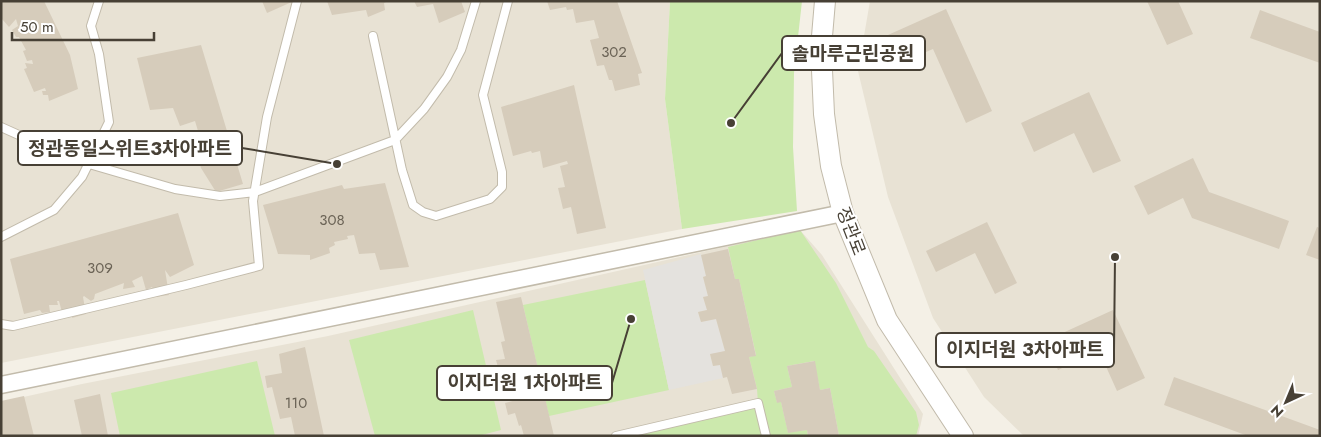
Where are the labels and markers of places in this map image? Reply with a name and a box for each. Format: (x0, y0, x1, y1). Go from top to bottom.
callout: 솔마루근린공원 (782, 36, 925, 70)
callout: 정관동일스위트3차아파트 (18, 131, 242, 165)
callout: 이지더원 3차아파트 (936, 333, 1114, 367)
callout: 이지더원 1차아파트 (437, 366, 612, 400)

